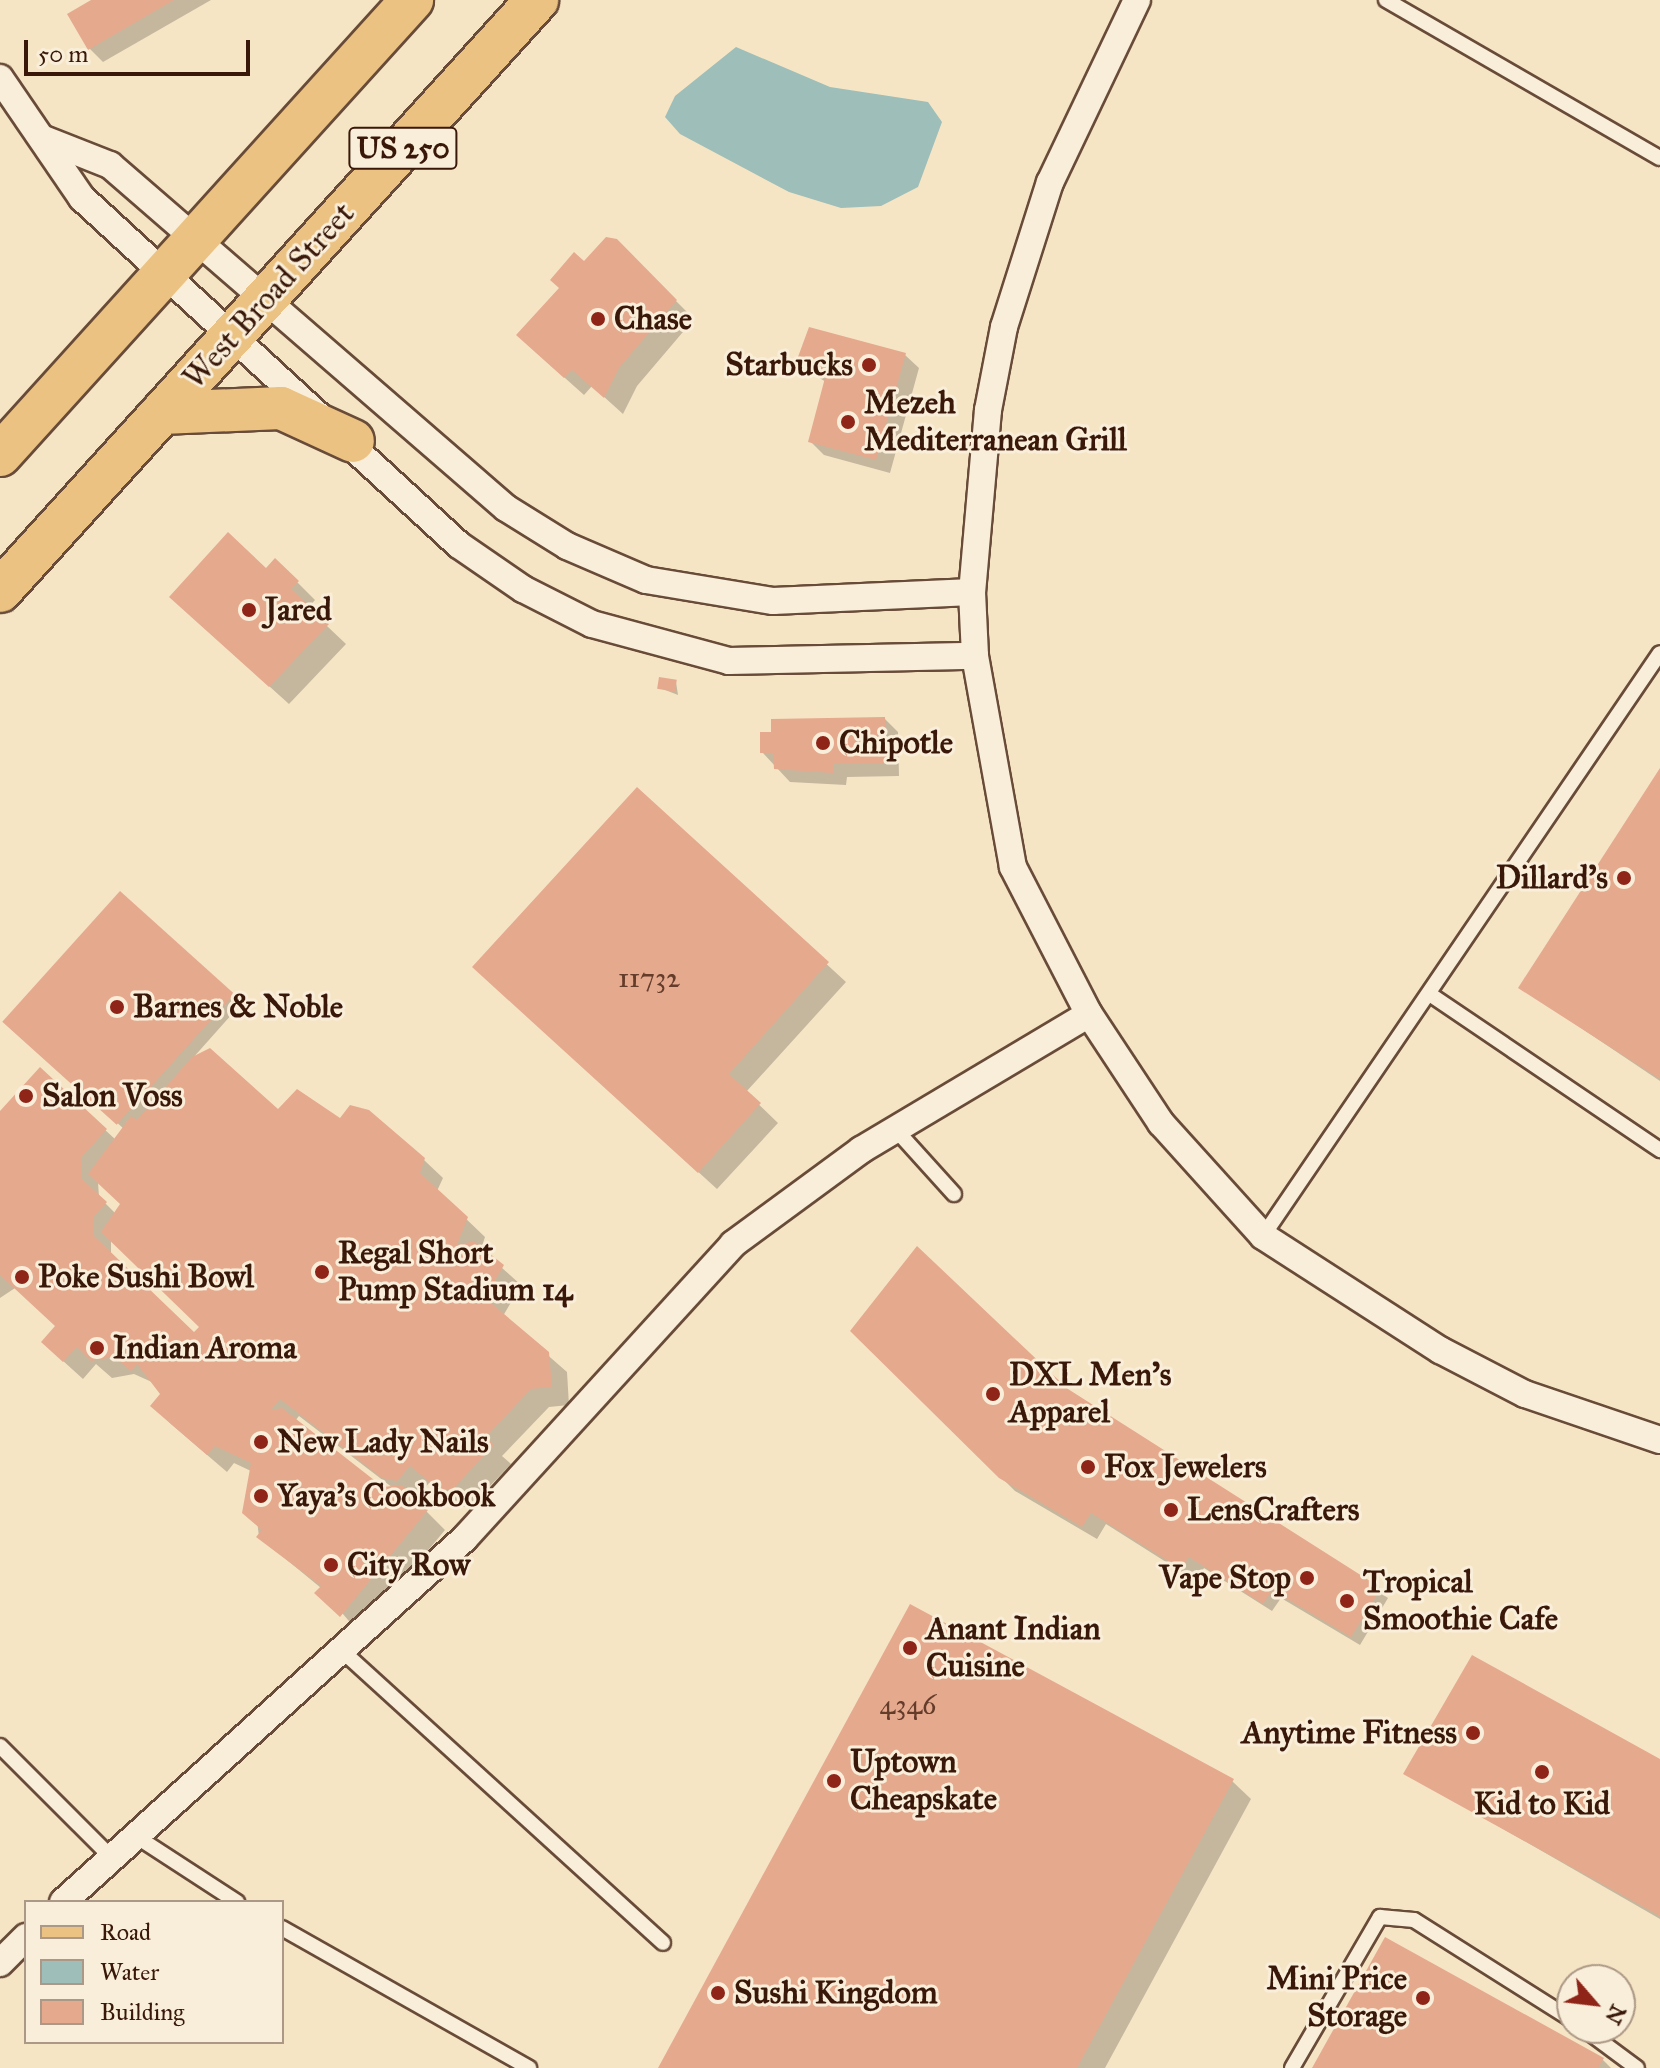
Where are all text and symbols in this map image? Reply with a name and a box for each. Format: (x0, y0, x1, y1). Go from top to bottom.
scale bar (28, 24, 254, 74)
text: 50 m (38, 39, 88, 69)
road number: US 250 (347, 122, 459, 174)
street label: West Broad Street (175, 195, 363, 397)
place label: Chase (614, 300, 692, 338)
marker: Chase (589, 310, 607, 328)
place label: Starbucks (725, 346, 853, 384)
marker: Starbucks (860, 356, 878, 374)
place label: Mezeh Mediterranean Grill (864, 385, 1127, 460)
marker: Mezeh Mediterranean Grill (839, 413, 857, 431)
place label: Jared (265, 591, 332, 629)
marker: Jared (240, 601, 258, 619)
place label: Chipotle (839, 724, 953, 762)
marker: Chipotle (814, 734, 832, 752)
place label: Dillard's (1496, 859, 1608, 897)
marker: Dillard's (1615, 869, 1633, 887)
house number: 11732 (618, 961, 680, 995)
place label: Barnes & Noble (133, 988, 343, 1026)
marker: Barnes & Noble (108, 998, 126, 1016)
place label: Salon Voss (42, 1077, 183, 1115)
marker: Salon Voss (17, 1087, 35, 1105)
place label: Regal Short Pump Stadium 14 (338, 1235, 572, 1310)
place label: Poke Sushi Bowl (38, 1258, 254, 1296)
marker: Regal Short Pump Stadium 14 (313, 1263, 331, 1281)
marker: Poke Sushi Bowl (13, 1268, 31, 1286)
place label: Indian Aroma (113, 1329, 297, 1367)
marker: Indian Aroma (88, 1339, 106, 1357)
place label: DXL Men's Apparel (1009, 1357, 1171, 1432)
marker: DXL Men's Apparel (984, 1385, 1002, 1403)
place label: New Lady Nails (277, 1423, 489, 1461)
marker: New Lady Nails (252, 1433, 270, 1451)
place label: Fox Jewelers (1104, 1448, 1267, 1486)
marker: Fox Jewelers (1079, 1458, 1097, 1476)
place label: Yaya's Cookbook (277, 1477, 495, 1515)
marker: Yaya's Cookbook (252, 1487, 270, 1505)
place label: LensCrafters (1187, 1491, 1359, 1529)
marker: LensCrafters (1162, 1501, 1180, 1519)
place label: City Row (347, 1546, 470, 1584)
marker: City Row (322, 1556, 340, 1574)
place label: Vape Stop (1159, 1559, 1291, 1597)
place label: Tropical Smoothie Cafe (1363, 1564, 1558, 1639)
marker: Vape Stop (1298, 1569, 1316, 1587)
marker: Tropical Smoothie Cafe (1338, 1592, 1356, 1610)
place label: Anant Indian Cuisine (926, 1611, 1100, 1686)
marker: Anant Indian Cuisine (901, 1639, 919, 1657)
house number: 4346 (880, 1688, 936, 1722)
place label: Anytime Fitness (1242, 1714, 1457, 1752)
marker: Anytime Fitness (1464, 1724, 1482, 1742)
place label: Uptown Cheapskate (850, 1744, 997, 1819)
marker: Kid to Kid (1533, 1763, 1551, 1781)
marker: Uptown Cheapskate (825, 1772, 843, 1790)
place label: Kid to Kid (1474, 1785, 1610, 1823)
legend (24, 1900, 284, 2044)
text: Road (100, 1917, 151, 1947)
text: Water (100, 1957, 159, 1987)
place label: Mini Price Storage (1267, 1961, 1407, 2036)
north arrow (1556, 1964, 1636, 2044)
place label: Sushi Kingdom (734, 1974, 938, 2012)
marker: Sushi Kingdom (709, 1984, 727, 2002)
marker: Mini Price Storage (1414, 1989, 1432, 2007)
text: Building (100, 1997, 185, 2027)
text: N (1600, 2000, 1632, 2029)

